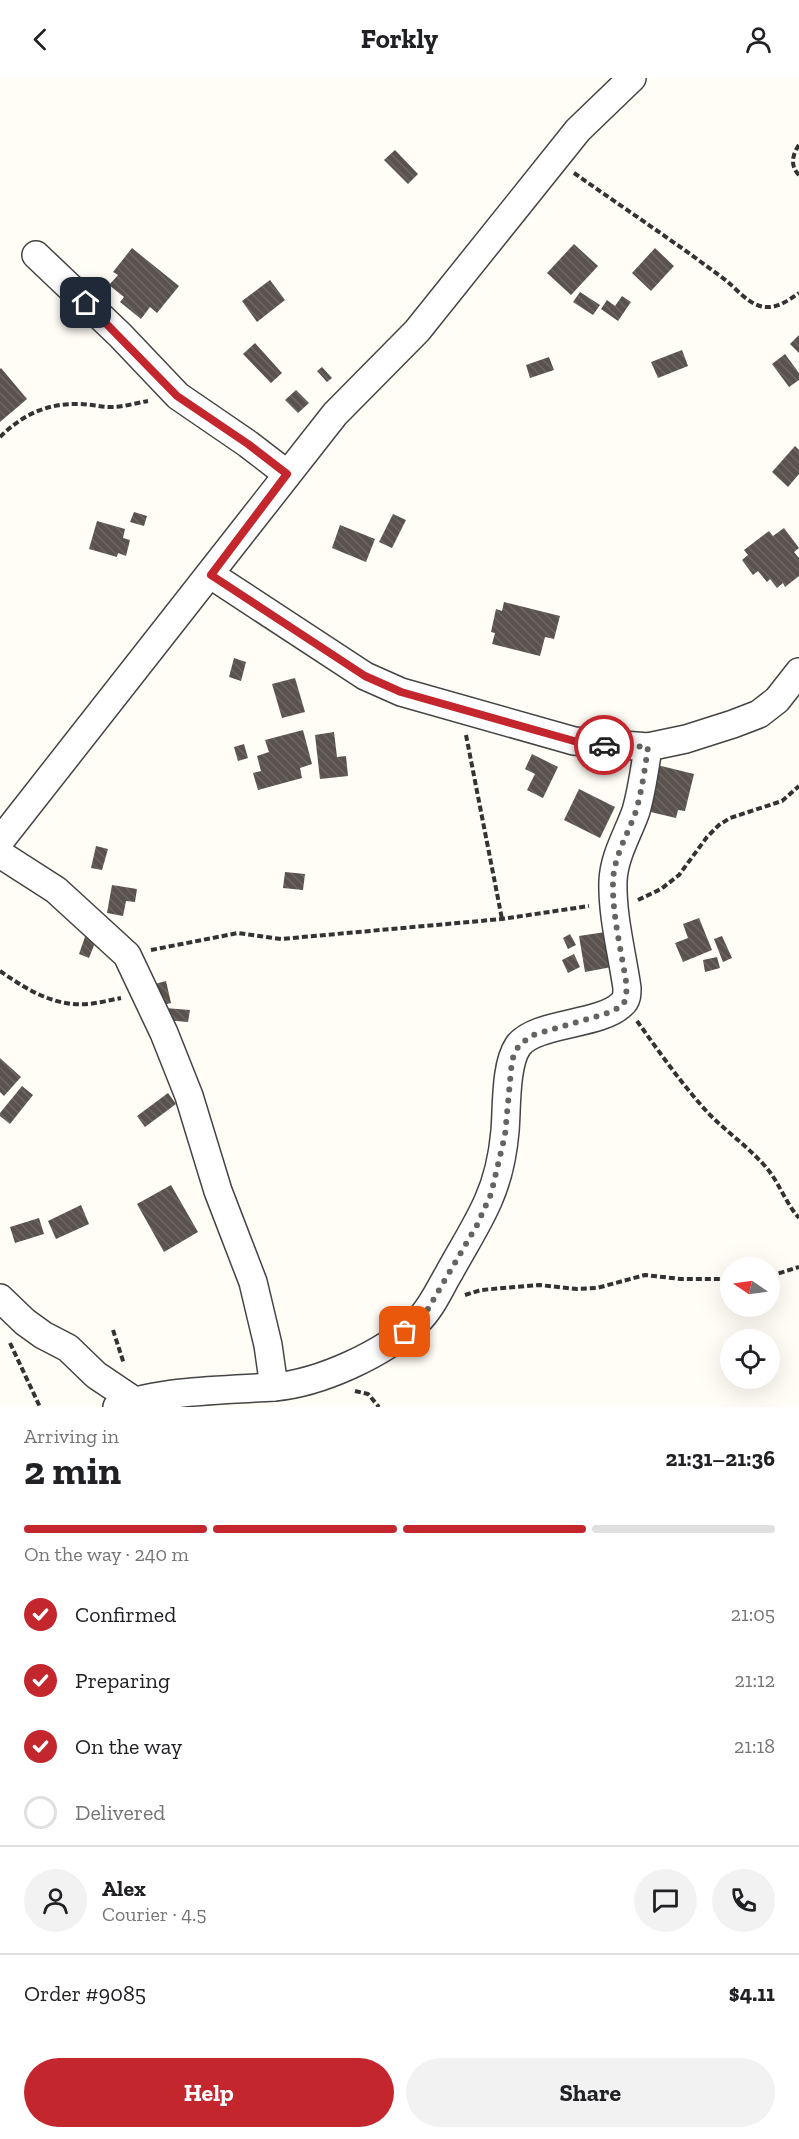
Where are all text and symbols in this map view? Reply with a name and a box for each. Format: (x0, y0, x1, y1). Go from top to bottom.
icon: back (24, 23, 57, 56)
text: Forkly (361, 23, 438, 55)
icon: person (742, 23, 775, 56)
pin (60, 277, 111, 328)
icon: home (69, 286, 102, 319)
courier (574, 715, 634, 775)
icon: car (588, 729, 621, 762)
north arrow (720, 1257, 780, 1317)
map controls (720, 1257, 780, 1389)
pin (379, 1306, 430, 1357)
icon: bag (388, 1315, 421, 1348)
button: locate (720, 1329, 780, 1389)
text: Arriving in (24, 1424, 119, 1448)
text: 21:31–21:36 (666, 1445, 775, 1472)
text: 2 min (24, 1447, 121, 1494)
text: On the way · 240 m (24, 1542, 189, 1566)
icon: check (24, 1598, 57, 1631)
text: Confirmed (75, 1601, 176, 1628)
text: 21:05 (731, 1602, 775, 1626)
icon: check (24, 1664, 57, 1697)
text: Preparing (75, 1667, 170, 1694)
text: 21:12 (735, 1668, 775, 1692)
icon: check (24, 1730, 57, 1763)
text: On the way (75, 1733, 182, 1760)
text: 21:18 (734, 1734, 775, 1758)
text: Delivered (75, 1799, 165, 1826)
button: person (24, 1869, 87, 1932)
button: chat (634, 1869, 697, 1932)
button: phone (712, 1869, 775, 1932)
text: Alex (102, 1875, 146, 1902)
text: Courier · 4.5 (102, 1902, 207, 1926)
text: Order #9085 (24, 1980, 146, 2007)
text: $4.11 (729, 1980, 775, 2007)
button: Help (24, 2058, 394, 2127)
button: Share (406, 2058, 775, 2127)

